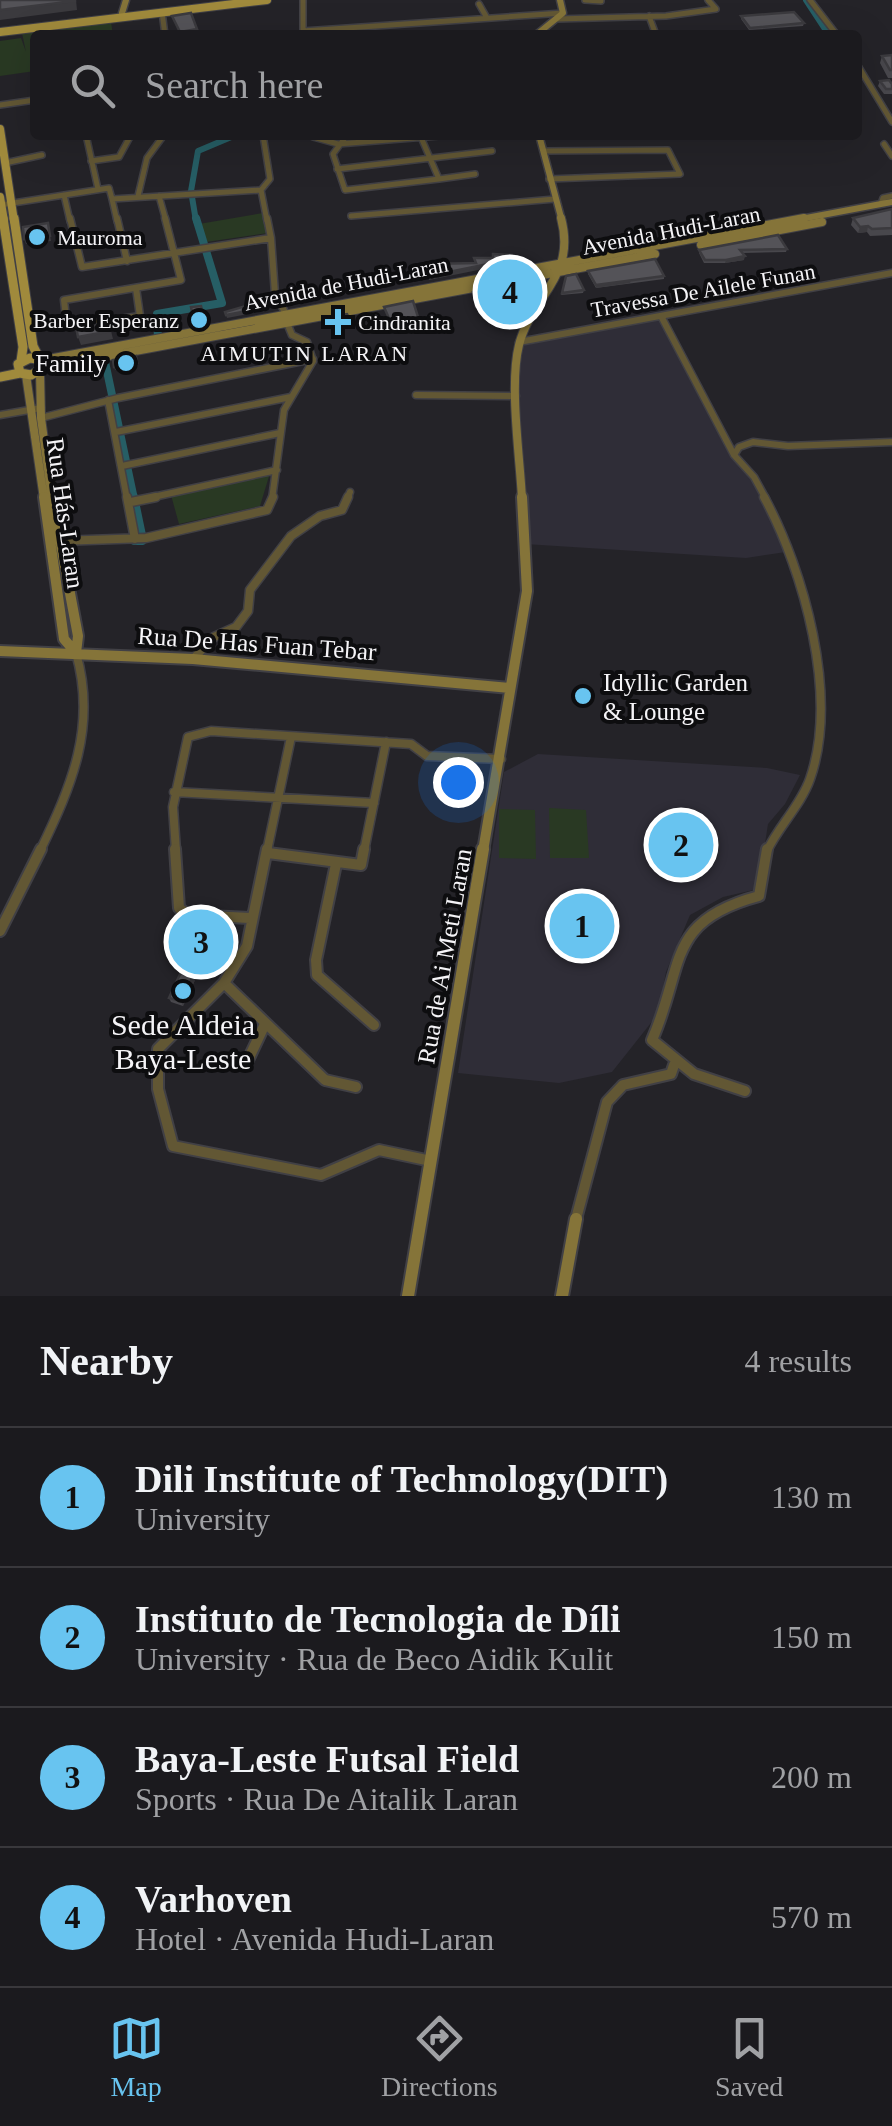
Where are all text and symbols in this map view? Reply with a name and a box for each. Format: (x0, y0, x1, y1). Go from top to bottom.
search box (30, 30, 862, 140)
icon: search (65, 58, 120, 113)
text: Search here (145, 64, 323, 106)
street label: Avenida Hudi-Laran (580, 201, 762, 260)
place label: Mauroma (57, 225, 143, 250)
marker: Mauroma (26, 226, 48, 248)
street label: Avenida de Hudi-Laran (242, 251, 450, 316)
pin: 4 (478, 254, 542, 330)
street label: Travessa De Ailele Funan (589, 258, 817, 323)
place label: Barber Esperanz (33, 308, 179, 333)
marker: Barber Esperanz (188, 309, 210, 331)
place label: Cindranita (358, 310, 451, 335)
marker: Cindranita (327, 311, 349, 333)
district label: AIMUTIN LARAN (200, 341, 410, 366)
place label: Family (35, 350, 106, 377)
marker: Family (115, 352, 137, 374)
street label: Rua Hás-Laran (42, 436, 90, 591)
street label: Rua De Has Fuan Tebar (137, 622, 378, 665)
place label: Idyllic Garden & Lounge (603, 669, 749, 725)
marker: Idyllic Garden & Lounge (572, 685, 594, 707)
your location (433, 757, 484, 808)
pin: 2 (648, 808, 714, 882)
street label: Rua de Ai Meti Laran (412, 846, 477, 1066)
pin: 1 (550, 888, 614, 964)
pin: 3 (168, 904, 234, 980)
marker: Sede Aldeia Baya-Leste (172, 980, 194, 1002)
place label: Sede Aldeia Baya-Leste (111, 1008, 255, 1075)
text: Nearby (40, 1338, 173, 1384)
text: 4 results (744, 1343, 852, 1379)
text: Dili Institute of Technology(DIT) (135, 1458, 668, 1500)
text: 1 (65, 1479, 81, 1515)
text: 130 m (771, 1479, 852, 1515)
text: University (135, 1501, 270, 1537)
text: Instituto de Tecnologia de Díli (135, 1598, 621, 1640)
text: 2 (65, 1619, 81, 1655)
text: 150 m (771, 1619, 852, 1655)
text: University · Rua de Beco Aidik Kulit (135, 1641, 613, 1677)
text: Baya-Leste Futsal Field (135, 1738, 519, 1780)
text: 3 (65, 1759, 81, 1795)
text: 200 m (771, 1759, 852, 1795)
text: Sports · Rua De Aitalik Laran (135, 1781, 518, 1817)
text: Varhoven (135, 1878, 292, 1920)
text: 4 (65, 1899, 81, 1935)
text: 570 m (771, 1899, 852, 1935)
text: Hotel · Avenida Hudi-Laran (135, 1921, 494, 1957)
tab: Map (109, 2011, 164, 2103)
tab: Directions (381, 2011, 498, 2103)
tab: Saved (715, 2011, 783, 2103)

